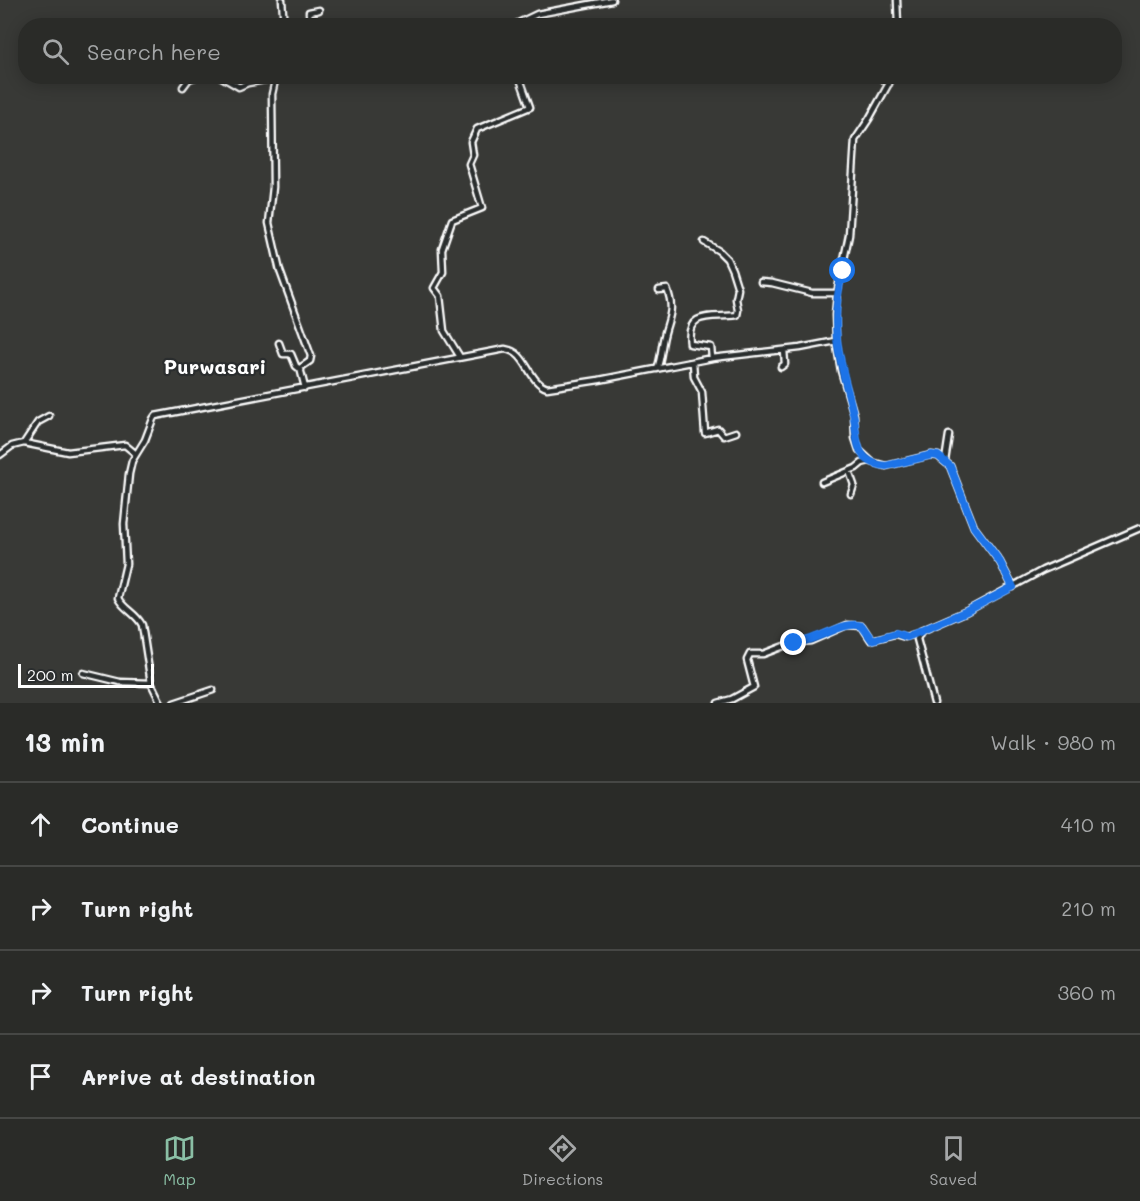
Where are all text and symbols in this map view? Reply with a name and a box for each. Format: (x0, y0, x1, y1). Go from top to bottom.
search box (18, 18, 1122, 84)
icon: search (39, 35, 72, 68)
text: Search here (87, 37, 221, 66)
route start (829, 257, 855, 283)
district label: Purwasari (164, 353, 266, 379)
route end (780, 629, 806, 655)
scale bar (18, 661, 154, 688)
text: 200 m (27, 664, 74, 685)
text: 13 min (24, 725, 105, 759)
text: Walk · 980 m (990, 729, 1116, 755)
icon: ahead (24, 808, 57, 841)
text: Continue (81, 810, 179, 839)
text: 410 m (1061, 811, 1116, 837)
icon: right (24, 892, 57, 925)
text: Turn right (81, 894, 193, 923)
text: 210 m (1061, 895, 1116, 921)
icon: right (24, 976, 57, 1009)
text: Turn right (81, 978, 193, 1007)
text: 360 m (1058, 979, 1116, 1005)
icon: arrive (24, 1060, 57, 1093)
text: Arrive at destination (81, 1062, 316, 1091)
tab: Map (163, 1132, 196, 1189)
tab: Directions (522, 1132, 603, 1189)
tab: Saved (929, 1132, 977, 1189)

